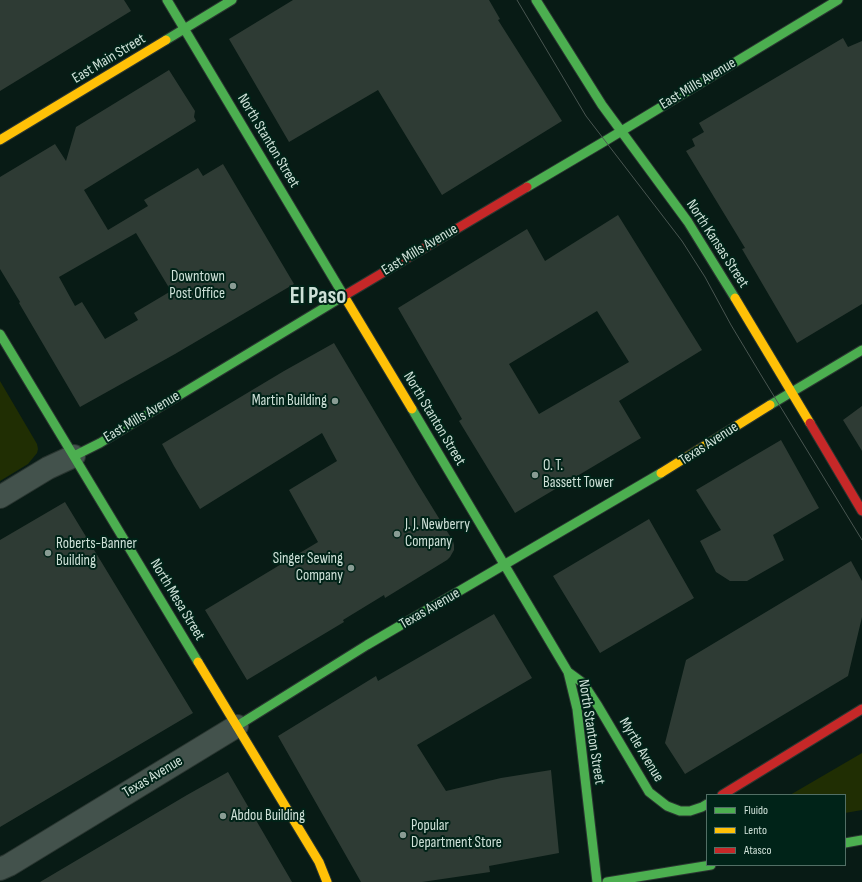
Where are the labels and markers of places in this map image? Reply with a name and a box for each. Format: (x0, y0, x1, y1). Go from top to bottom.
place label: Downtown Post Office (169, 268, 225, 303)
marker: Downtown Post Office (228, 281, 238, 291)
place label: Martin Building (252, 392, 327, 410)
marker: Martin Building (330, 396, 340, 406)
place label: O. T. Bassett Tower (543, 457, 614, 492)
marker: O. T. Bassett Tower (530, 470, 540, 480)
place label: J. J. Newberry Company (405, 516, 470, 551)
marker: J. J. Newberry Company (392, 529, 402, 539)
place label: Roberts-Banner Building (56, 535, 137, 570)
marker: Roberts-Banner Building (43, 548, 53, 558)
place label: Singer Sewing Company (273, 550, 343, 585)
marker: Singer Sewing Company (346, 563, 356, 573)
place label: Abdou Building (231, 807, 305, 825)
marker: Abdou Building (218, 811, 228, 821)
place label: Popular Department Store (411, 817, 502, 852)
marker: Popular Department Store (398, 830, 408, 840)

